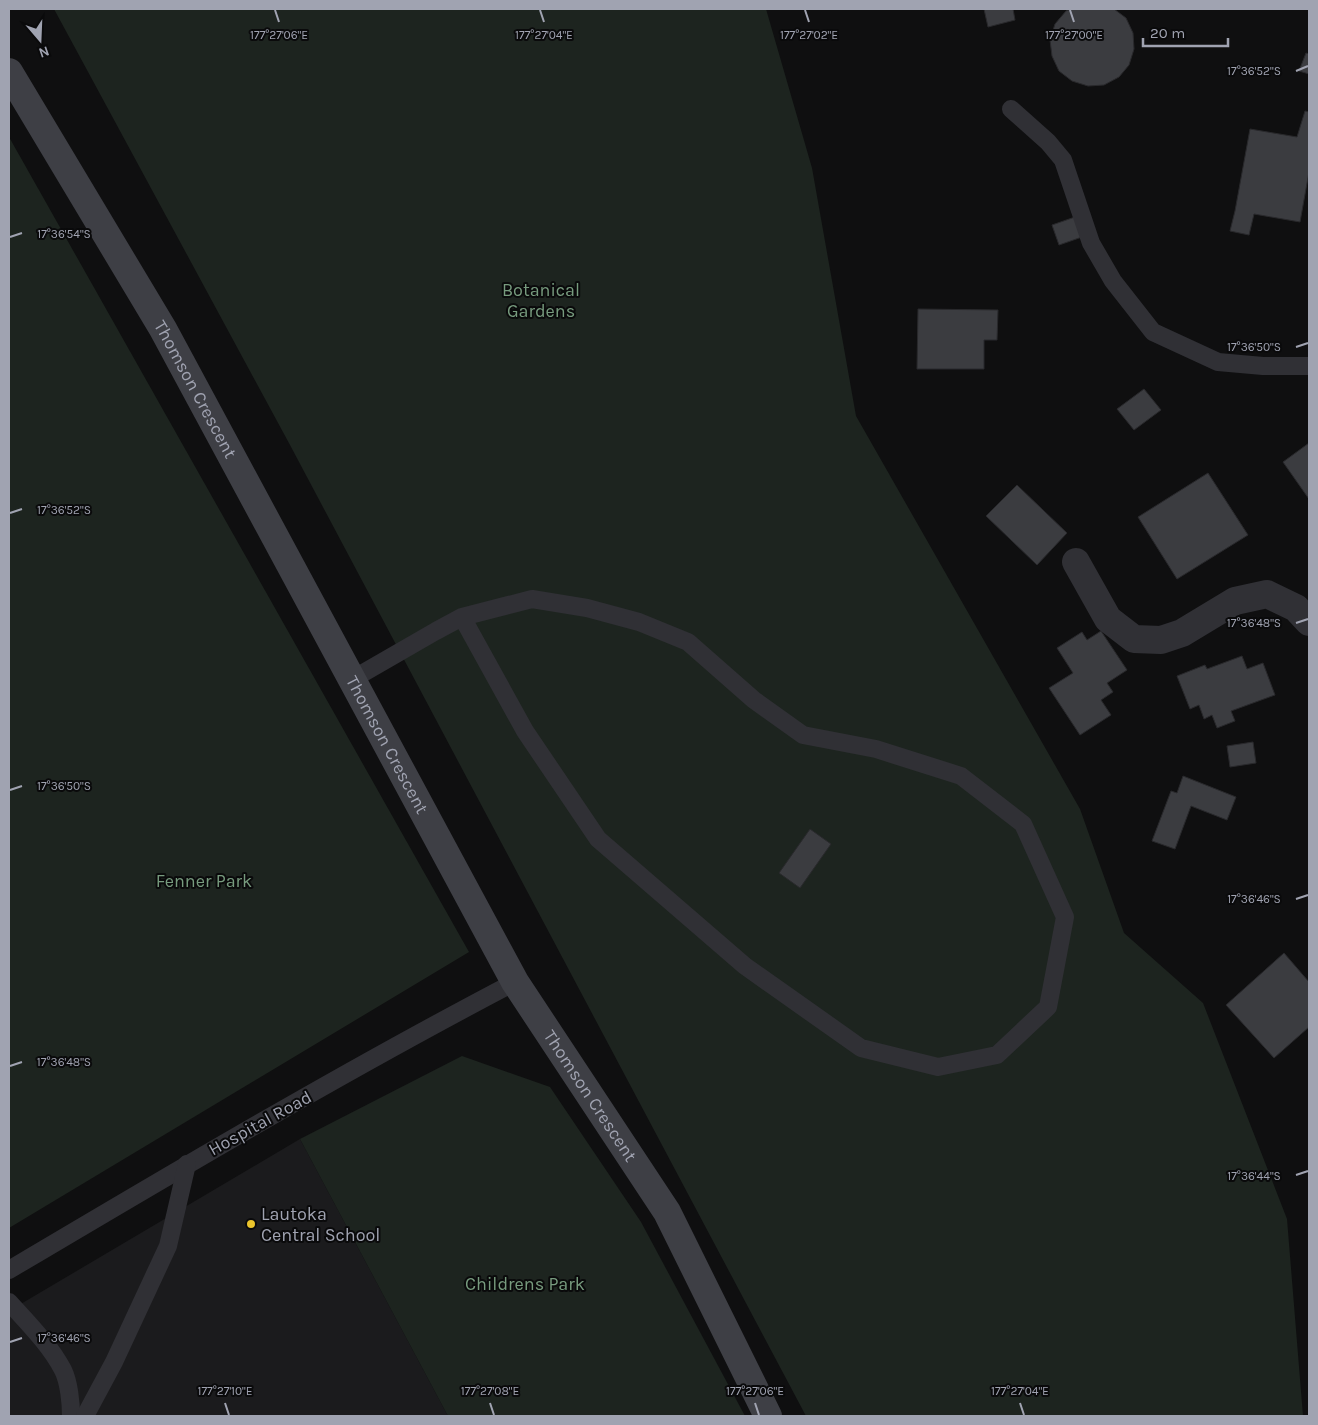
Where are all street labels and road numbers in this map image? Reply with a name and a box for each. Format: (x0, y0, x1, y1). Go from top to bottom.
street label: Thomson Crescent (149, 316, 242, 462)
street label: Thomson Crescent (341, 672, 433, 818)
street label: Thomson Crescent (539, 1026, 642, 1166)
street label: Hospital Road (205, 1086, 315, 1160)

